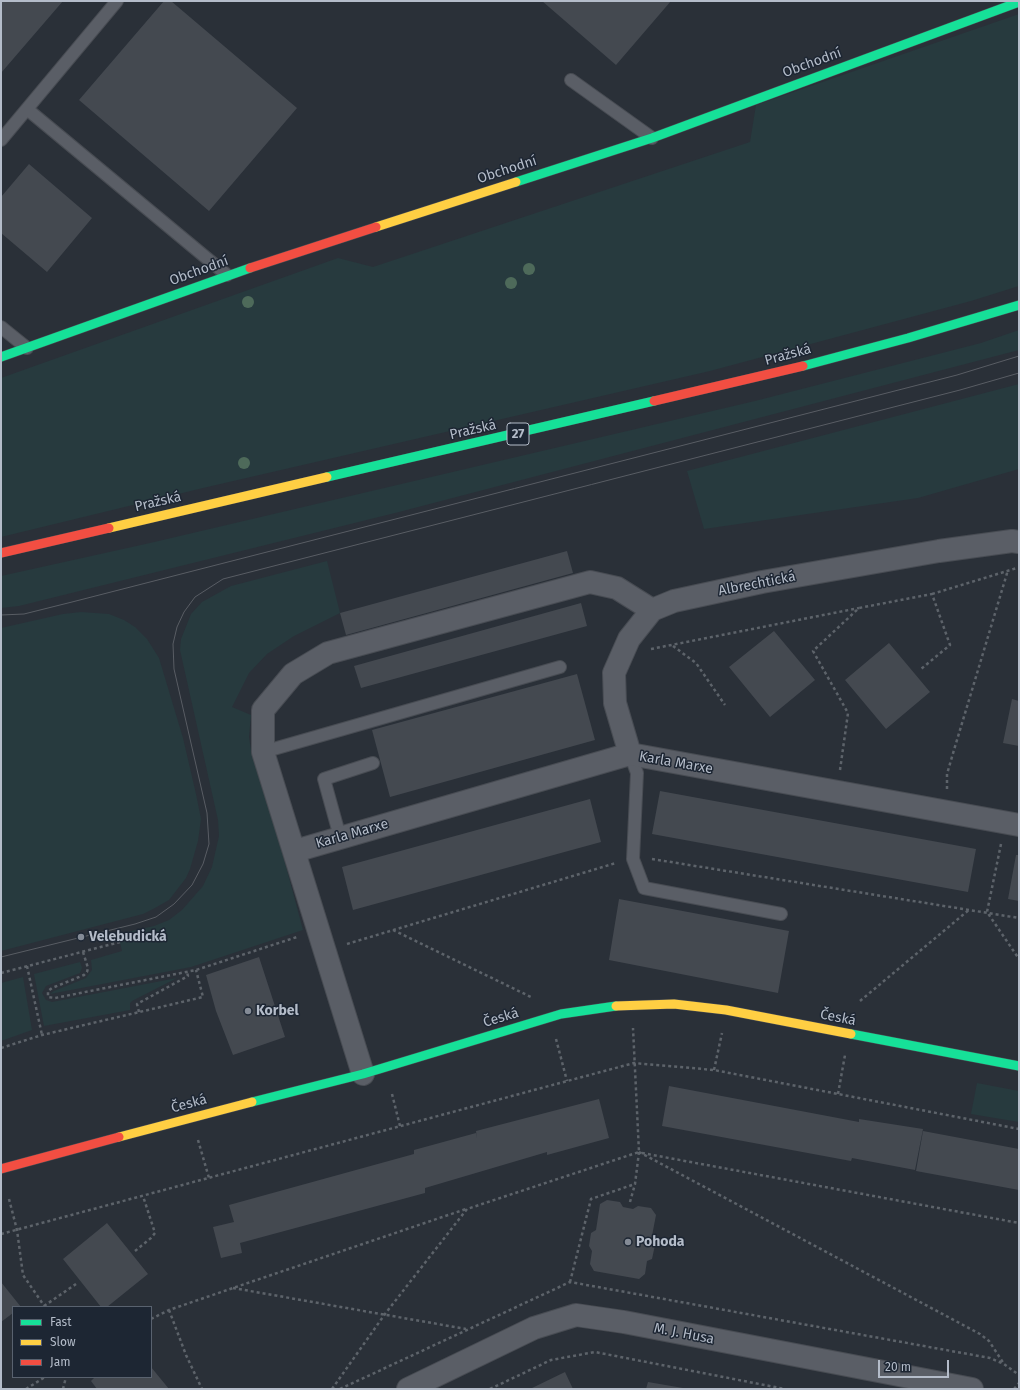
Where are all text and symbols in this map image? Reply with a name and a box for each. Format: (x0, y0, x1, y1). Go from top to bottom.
street label: Obchodní (780, 45, 844, 81)
street label: Obchodní (475, 152, 539, 188)
street label: Obchodní (167, 253, 231, 289)
street label: Pražská (763, 341, 813, 369)
street label: Pražská (448, 416, 498, 444)
road number: 27 (507, 423, 529, 445)
street label: Pražská (133, 488, 183, 516)
street label: Albrechtická (717, 568, 797, 600)
street label: Karla Marxe (638, 748, 714, 778)
street label: Karla Marxe (314, 816, 390, 852)
place label: Velebudická (89, 929, 167, 945)
marker: Velebudická (76, 932, 86, 942)
place label: Korbel (256, 1003, 299, 1019)
street label: Česká (481, 1005, 521, 1031)
marker: Korbel (243, 1006, 253, 1016)
street label: Česká (819, 1006, 857, 1030)
street label: Česká (169, 1091, 209, 1117)
place label: Pohoda (636, 1234, 684, 1250)
marker: Pohoda (623, 1237, 633, 1247)
legend (12, 1306, 152, 1378)
text: Fast (50, 1315, 72, 1329)
street label: M. J. Husa (652, 1320, 716, 1348)
text: Slow (50, 1335, 76, 1349)
scale bar (880, 1352, 951, 1378)
text: Jam (50, 1355, 70, 1369)
text: 20 m (885, 1360, 911, 1374)

